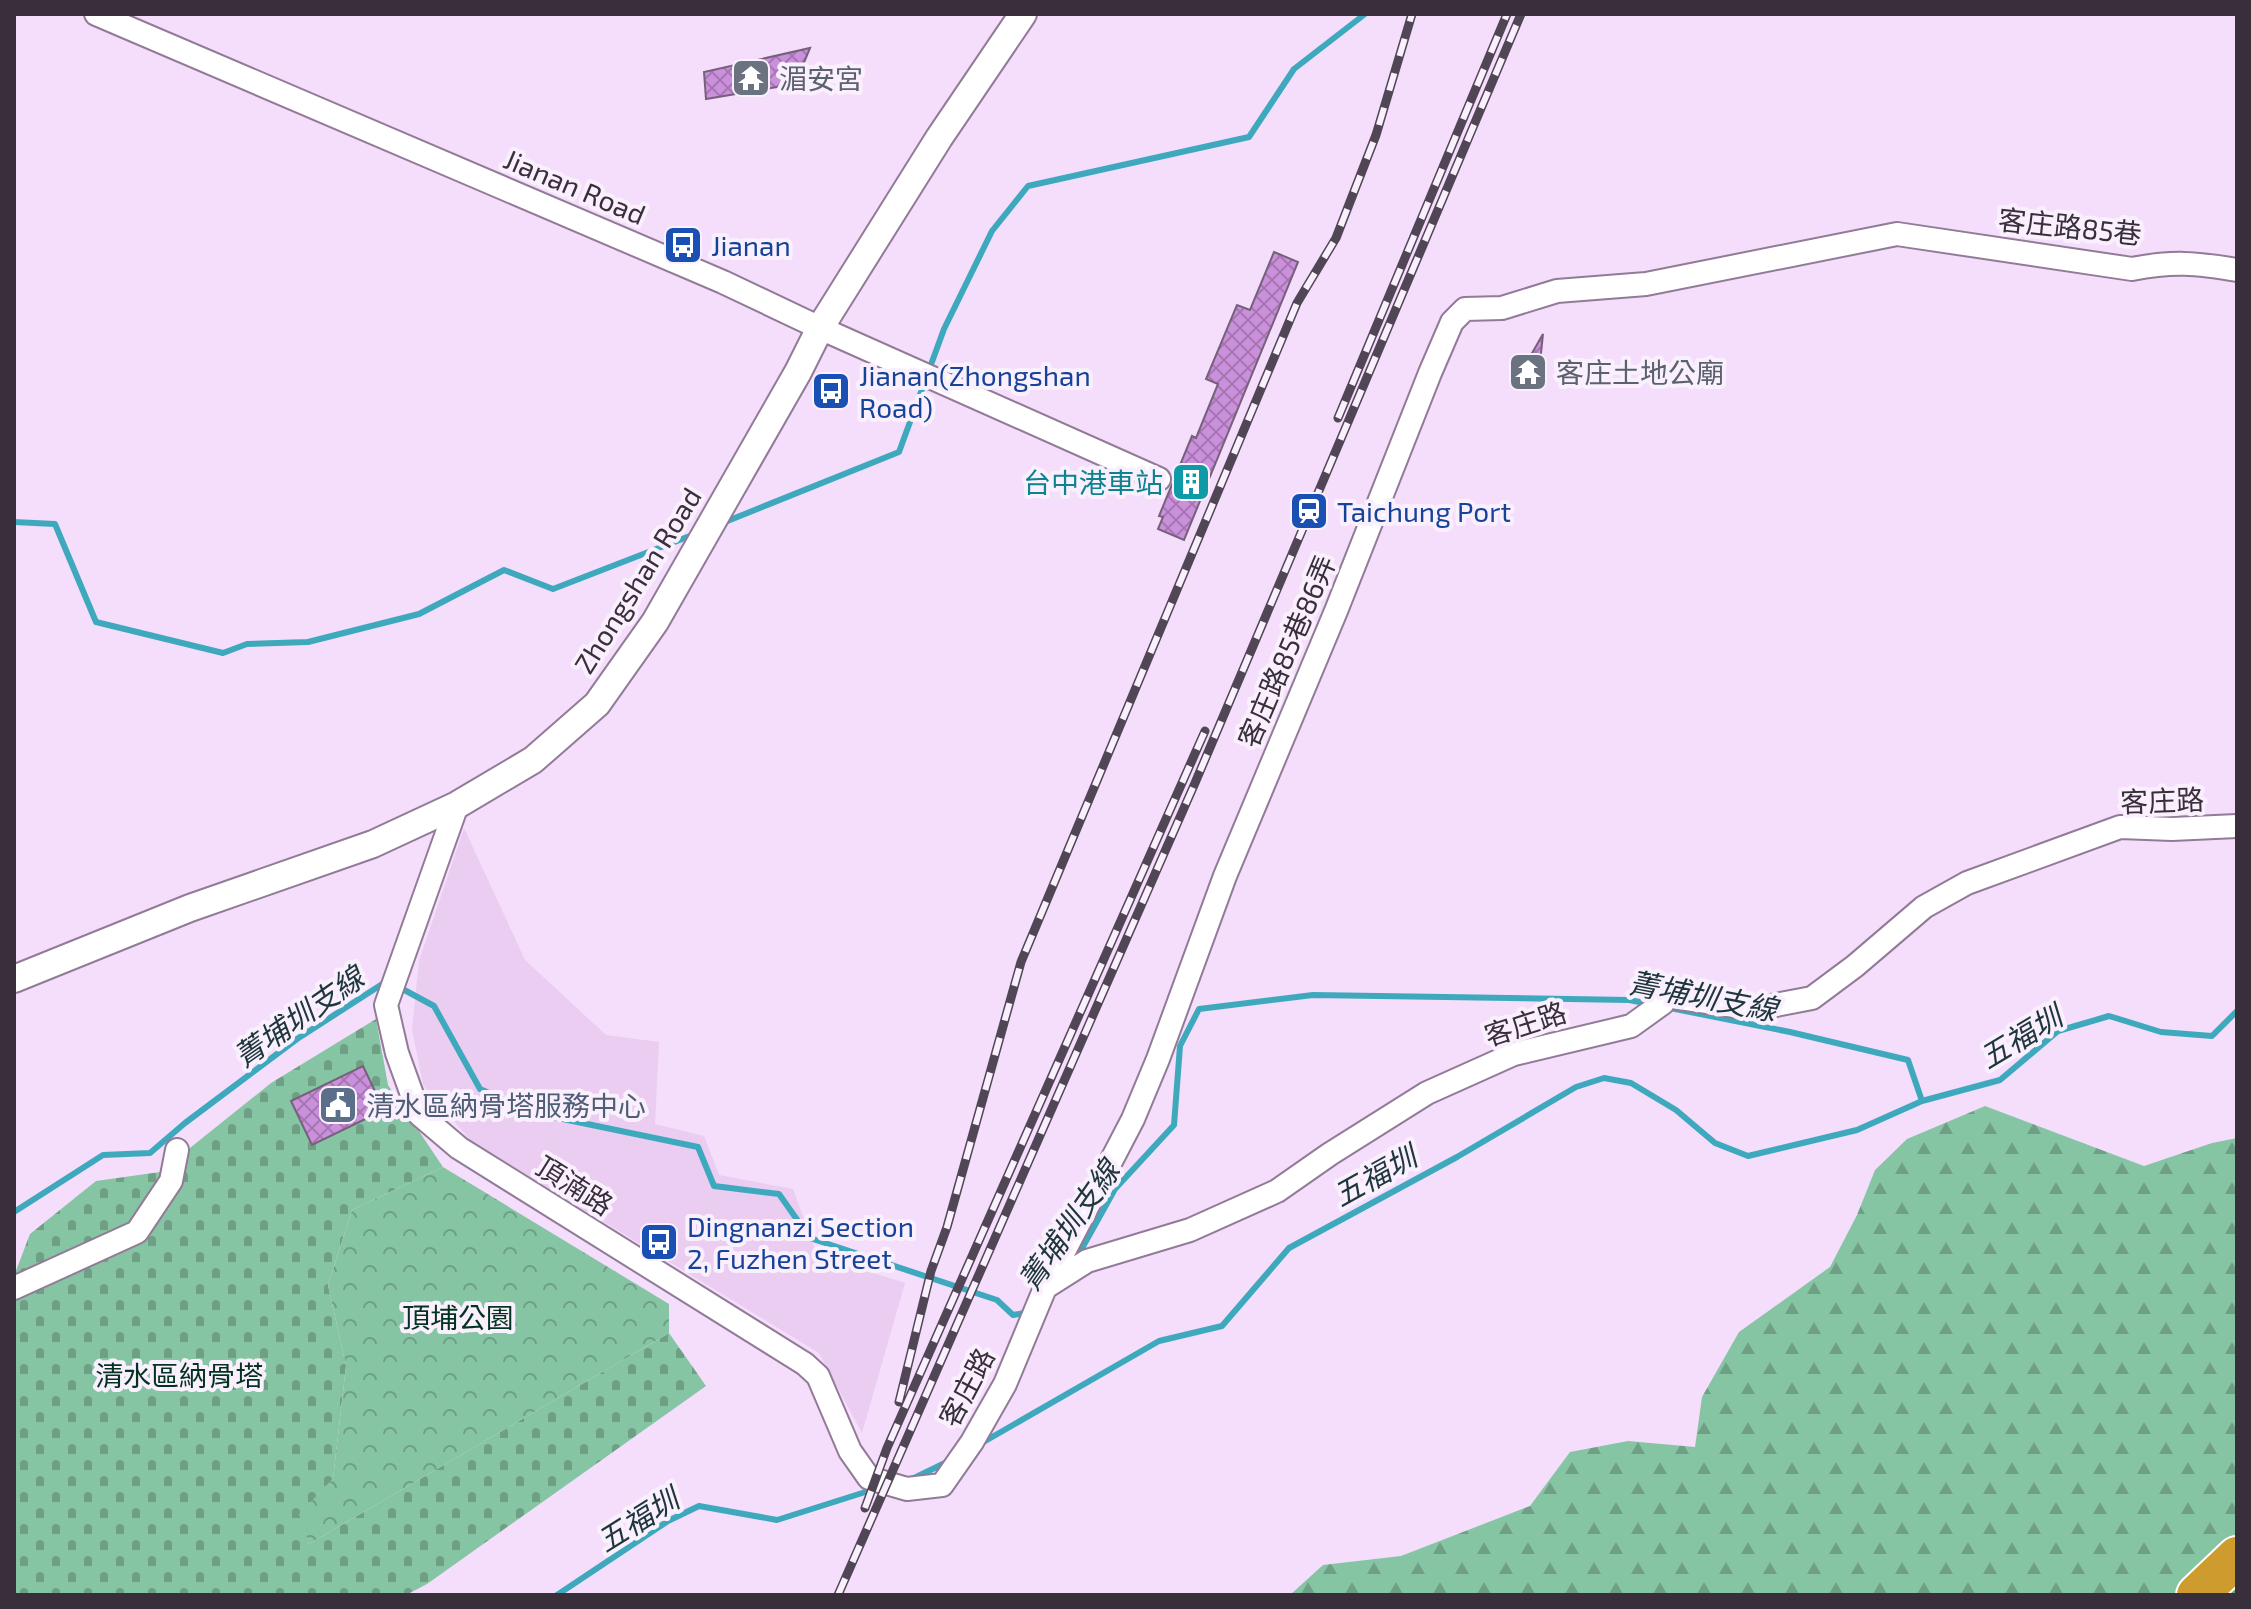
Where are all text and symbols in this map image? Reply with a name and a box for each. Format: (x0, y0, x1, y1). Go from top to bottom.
temple icon: 湄安宮 (730, 57, 772, 99)
place label: 湄安宮 (779, 61, 863, 95)
street label: Jianan Road (499, 141, 651, 231)
street label: 客庄路85巷 (1997, 202, 2143, 250)
bus stop icon: Jianan (662, 224, 704, 266)
place label: Jianan (711, 228, 791, 262)
temple icon: 客庄土地公廟 (1507, 351, 1549, 393)
place label: 客庄土地公廟 (1556, 355, 1724, 389)
place label: Jianan(Zhongshan Road) (859, 358, 1091, 424)
bus stop icon: Jianan(Zhongshan Road) (810, 370, 852, 412)
building icon: 台中港車站 (1170, 461, 1212, 503)
place label: 台中港車站 (1023, 465, 1163, 499)
street label: Zhongshan Road (566, 481, 708, 679)
station icon: Taichung Port (1288, 490, 1330, 532)
place label: Taichung Port (1337, 494, 1511, 528)
street label: 客庄路85巷86弄 (1230, 550, 1342, 752)
street label: 客庄路 (2119, 782, 2205, 818)
water label: 菁埔圳支線 (226, 957, 372, 1074)
water label: 菁埔圳支線 (1626, 963, 1783, 1028)
street label: 客庄路 (1480, 994, 1570, 1052)
water label: 五福圳 (1972, 995, 2071, 1075)
public building icon: 清水區納骨塔服務中心 (317, 1084, 359, 1126)
place label: 清水區納骨塔服務中心 (366, 1088, 646, 1122)
water label: 五福圳 (1326, 1136, 1426, 1213)
street label: 頂湳路 (530, 1148, 620, 1222)
water label: 菁埔圳支線 (1010, 1151, 1127, 1297)
place label: Dingnanzi Section 2, Fuzhen Street (687, 1209, 914, 1275)
bus stop icon: Dingnanzi Section 2, Fuzhen Street (638, 1221, 680, 1263)
park label: 頂埔公園 (402, 1300, 514, 1334)
street label: 客庄路 (931, 1342, 1001, 1432)
park label: 清水區納骨塔 (95, 1358, 263, 1392)
water label: 五福圳 (589, 1478, 688, 1558)

